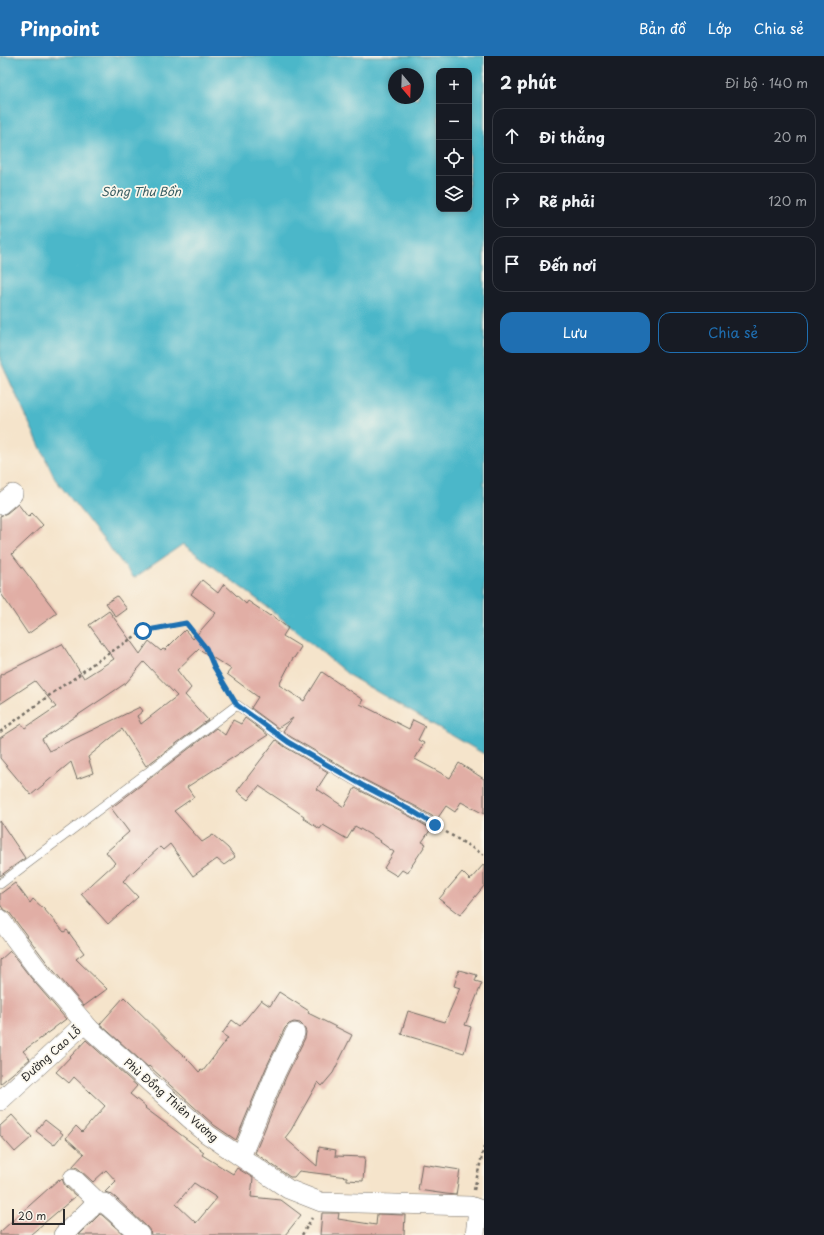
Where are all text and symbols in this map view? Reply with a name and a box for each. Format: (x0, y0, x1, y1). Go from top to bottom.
text: Pinpoint (20, 14, 100, 42)
text: Bản đồ (639, 18, 686, 39)
text: Lớp (708, 18, 732, 39)
text: Chia sẻ (754, 18, 804, 39)
north arrow (388, 68, 424, 104)
map controls (436, 68, 472, 212)
button: + (436, 68, 472, 104)
text: 2 phút (500, 69, 557, 95)
text: Đi bộ · 140 m (725, 73, 808, 92)
button: − (436, 104, 472, 140)
icon: ahead (501, 125, 523, 147)
text: Đi thẳng (539, 125, 605, 148)
text: 20 m (773, 127, 807, 146)
button: locate (436, 140, 472, 176)
button: layers (436, 176, 472, 212)
water label: Sông Thu Bồn (101, 182, 182, 200)
icon: right (501, 189, 523, 211)
text: Rẽ phải (539, 189, 595, 212)
text: 120 m (768, 191, 807, 210)
icon: arrive (501, 253, 523, 275)
text: Đến nơi (539, 253, 596, 276)
button: Lưu (500, 312, 650, 353)
button: Chia sẻ (658, 312, 808, 353)
route start (134, 622, 152, 640)
route end (426, 816, 444, 834)
street label: Đường Cao Lỗ (17, 1022, 84, 1085)
street label: Phù Đổng Thiên Vương (120, 1054, 222, 1145)
scale bar (12, 1207, 65, 1226)
text: 20 m (18, 1207, 46, 1224)

